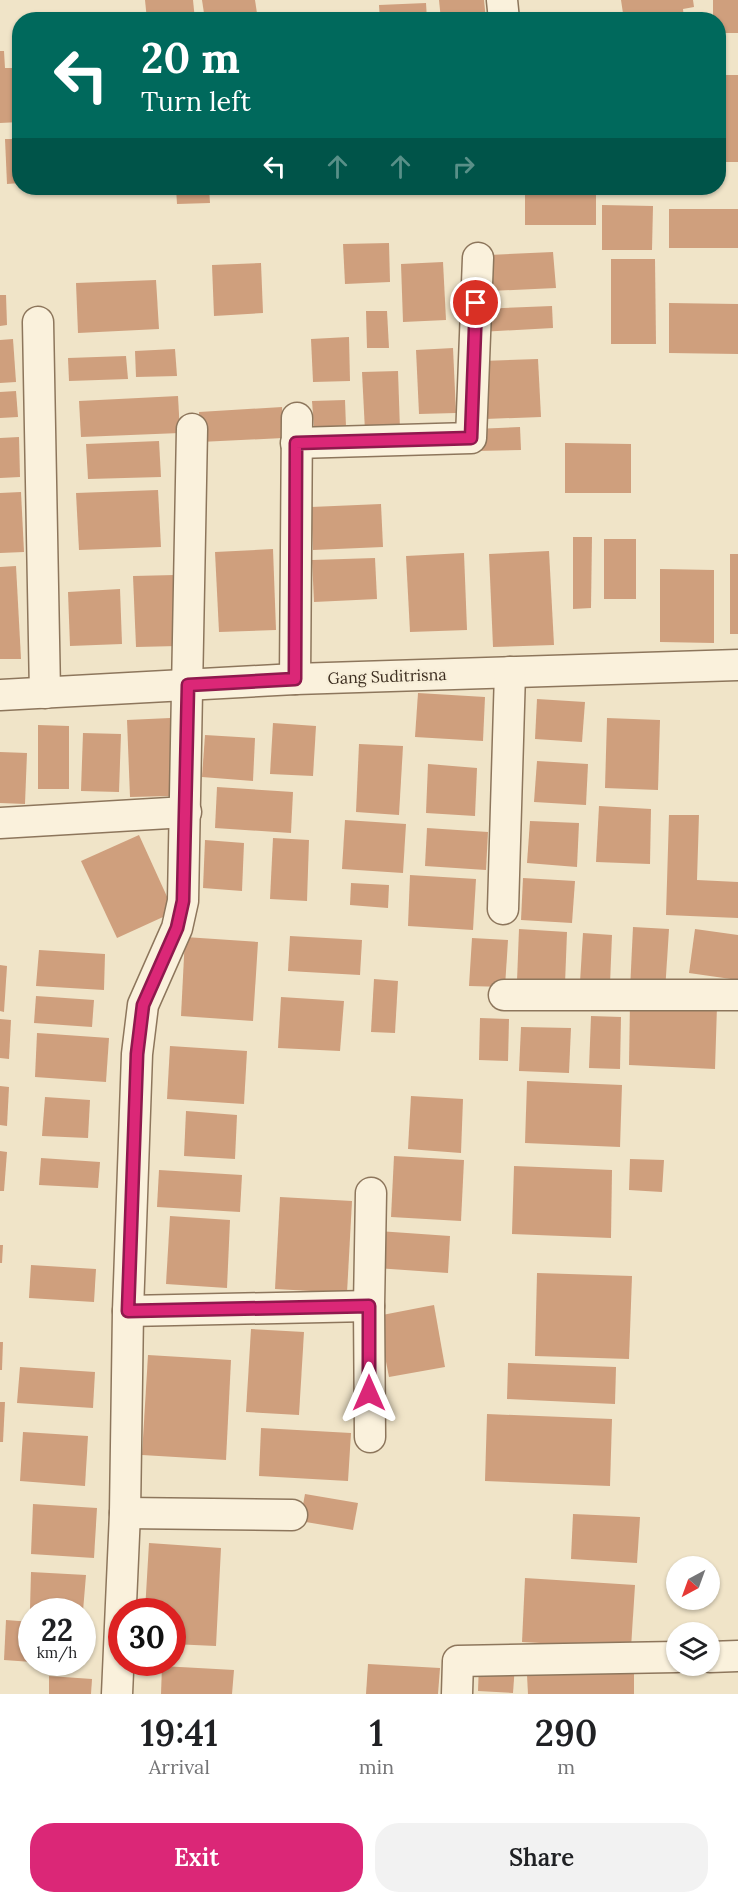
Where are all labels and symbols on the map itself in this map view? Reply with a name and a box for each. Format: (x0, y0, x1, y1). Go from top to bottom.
pin (450, 277, 501, 328)
street label: Gang Suditrisna (327, 664, 447, 688)
position arrow (337, 1361, 401, 1425)
north arrow (666, 1556, 720, 1610)
speed limit sign: 30 (108, 1598, 186, 1676)

